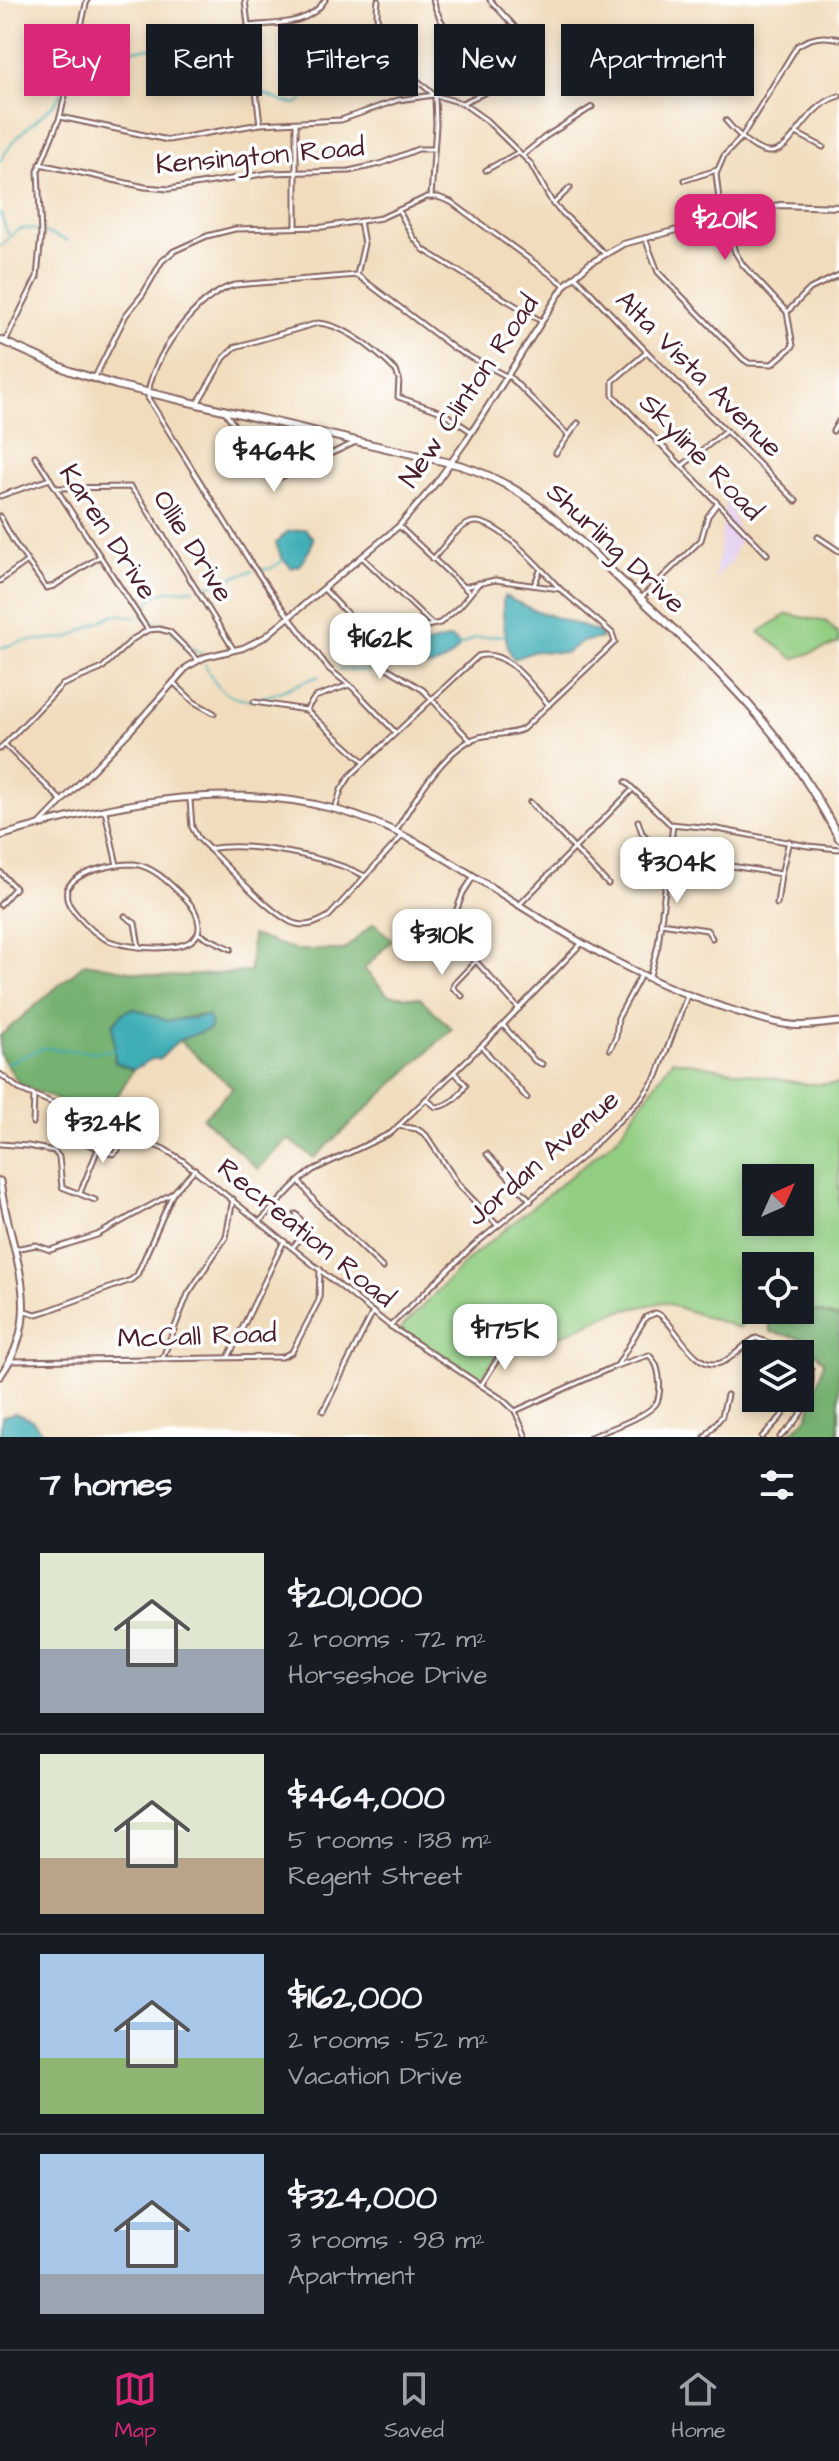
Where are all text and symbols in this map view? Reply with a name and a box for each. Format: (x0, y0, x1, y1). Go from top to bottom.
chip: Buy (24, 24, 130, 96)
chip: Rent (146, 24, 262, 96)
chip: Filters (278, 24, 418, 96)
chip: New (434, 24, 545, 96)
chip: Apartment (561, 24, 754, 96)
street label: Kensington Road (154, 127, 366, 186)
pin: $201K (669, 194, 781, 262)
text: $201K (693, 202, 757, 238)
street label: Alta Vista Avenue (606, 281, 792, 467)
street label: New Clinton Road (390, 287, 548, 495)
street label: Skyline Road (629, 385, 772, 531)
pin: $464K (218, 426, 330, 494)
text: $464K (233, 434, 315, 470)
street label: Karen Drive (50, 457, 166, 607)
street label: Shurling Drive (537, 473, 694, 623)
street label: Ollie Drive (143, 482, 243, 610)
pin: $162K (324, 613, 436, 681)
text: $162K (348, 621, 412, 657)
pin: $304K (621, 837, 733, 905)
text: $304K (638, 845, 716, 881)
pin: $310K (386, 909, 498, 977)
text: $310K (410, 917, 474, 953)
street label: Jordan Avenue (458, 1081, 628, 1235)
pin: $324K (47, 1097, 159, 1165)
text: $324K (65, 1105, 141, 1141)
street label: Recreation Road (209, 1149, 403, 1317)
north arrow (742, 1164, 814, 1236)
map controls (742, 1164, 814, 1412)
button: locate (742, 1252, 814, 1324)
pin: $175K (449, 1304, 561, 1372)
text: $175K (471, 1312, 539, 1348)
street label: McCall Road (117, 1314, 277, 1358)
button: layers (742, 1340, 814, 1412)
text: 7 homes (40, 1461, 172, 1509)
icon: filters (755, 1463, 799, 1507)
text: $201,000 (288, 1573, 423, 1621)
icon: home (104, 1585, 200, 1681)
text: 2 rooms · 72 m² (288, 1621, 486, 1657)
text: Horseshoe Drive (288, 1657, 488, 1693)
text: $464,000 (288, 1774, 445, 1822)
icon: home (104, 1786, 200, 1882)
text: 5 rooms · 138 m² (288, 1822, 492, 1858)
text: Regent Street (288, 1858, 462, 1894)
text: $162,000 (288, 1974, 422, 2022)
icon: home (104, 1986, 200, 2082)
text: 2 rooms · 52 m² (288, 2022, 488, 2058)
text: Vacation Drive (288, 2058, 462, 2094)
text: $324,000 (288, 2174, 437, 2222)
icon: home (104, 2186, 200, 2282)
text: 3 rooms · 98 m² (288, 2222, 485, 2258)
text: Apartment (288, 2258, 415, 2294)
tab: Map (113, 2367, 157, 2446)
tab: Saved (384, 2367, 444, 2446)
tab: Home (671, 2367, 726, 2446)

